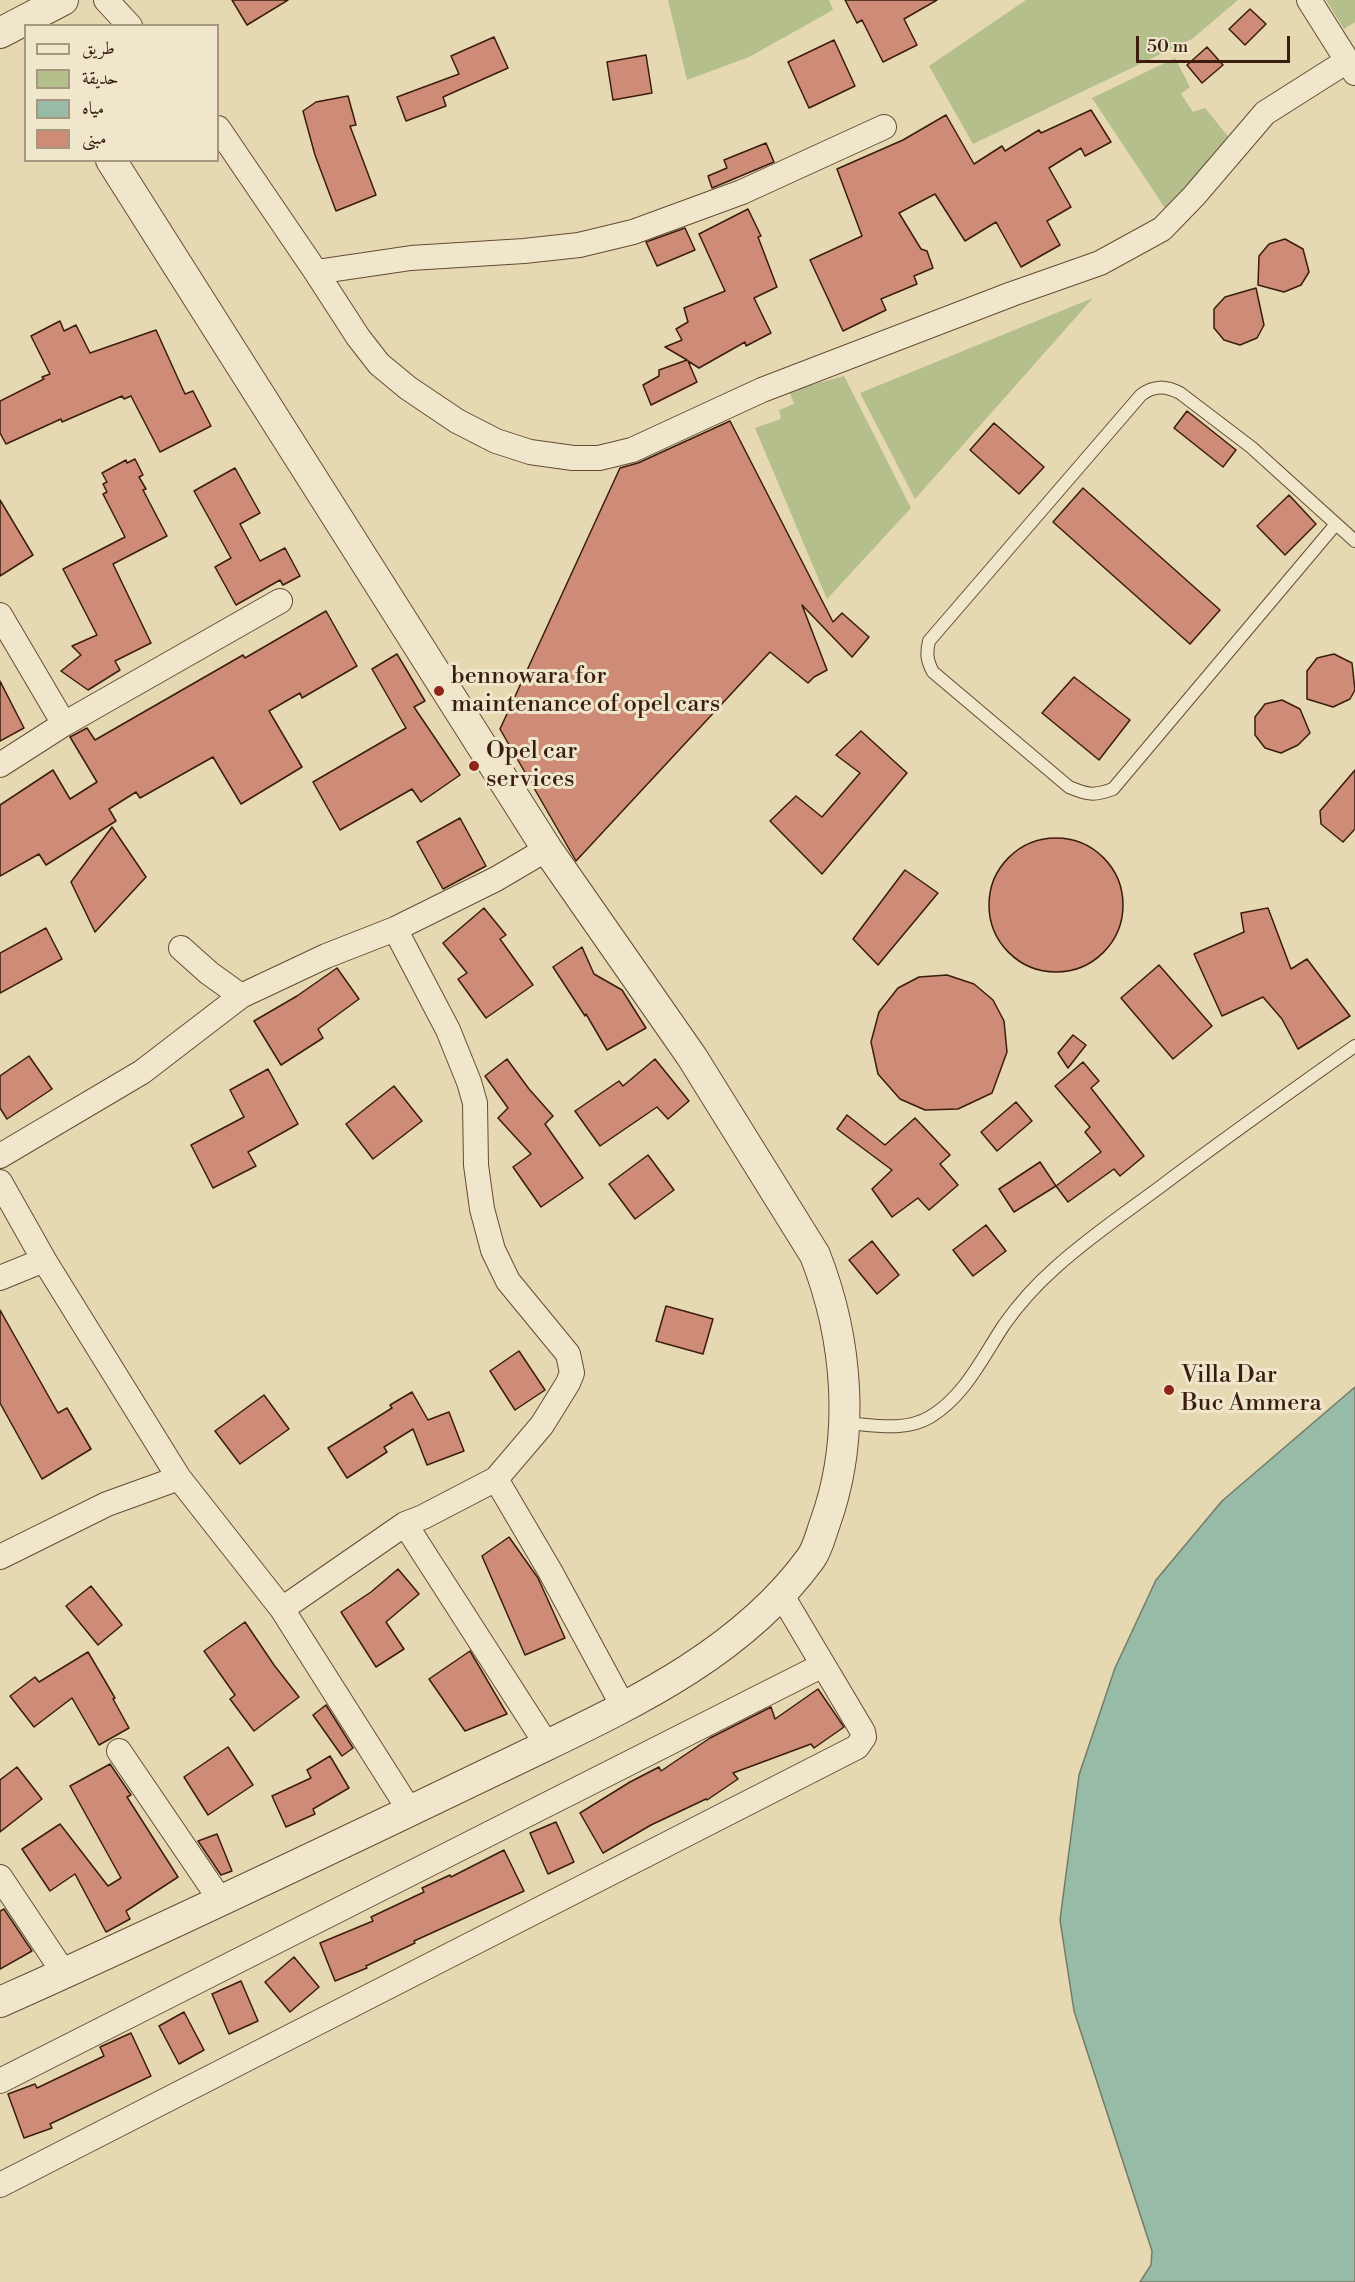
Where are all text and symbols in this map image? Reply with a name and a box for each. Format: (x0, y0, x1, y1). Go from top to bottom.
legend (24, 24, 219, 162)
scale bar (1139, 24, 1294, 62)
text: 50 m (1147, 35, 1188, 58)
text: طريق (82, 37, 115, 60)
text: حديقة (82, 67, 118, 90)
text: مياه (82, 97, 104, 120)
text: مبنى (82, 127, 107, 150)
place label: bennowara for maintenance of opel cars (451, 663, 720, 719)
marker: bennowara for maintenance of opel cars (432, 684, 446, 698)
place label: Opel car services (486, 738, 577, 794)
marker: Opel car services (467, 759, 481, 773)
place label: Villa Dar Buc Ammera (1181, 1362, 1322, 1418)
marker: Villa Dar Buc Ammera (1162, 1383, 1176, 1397)

